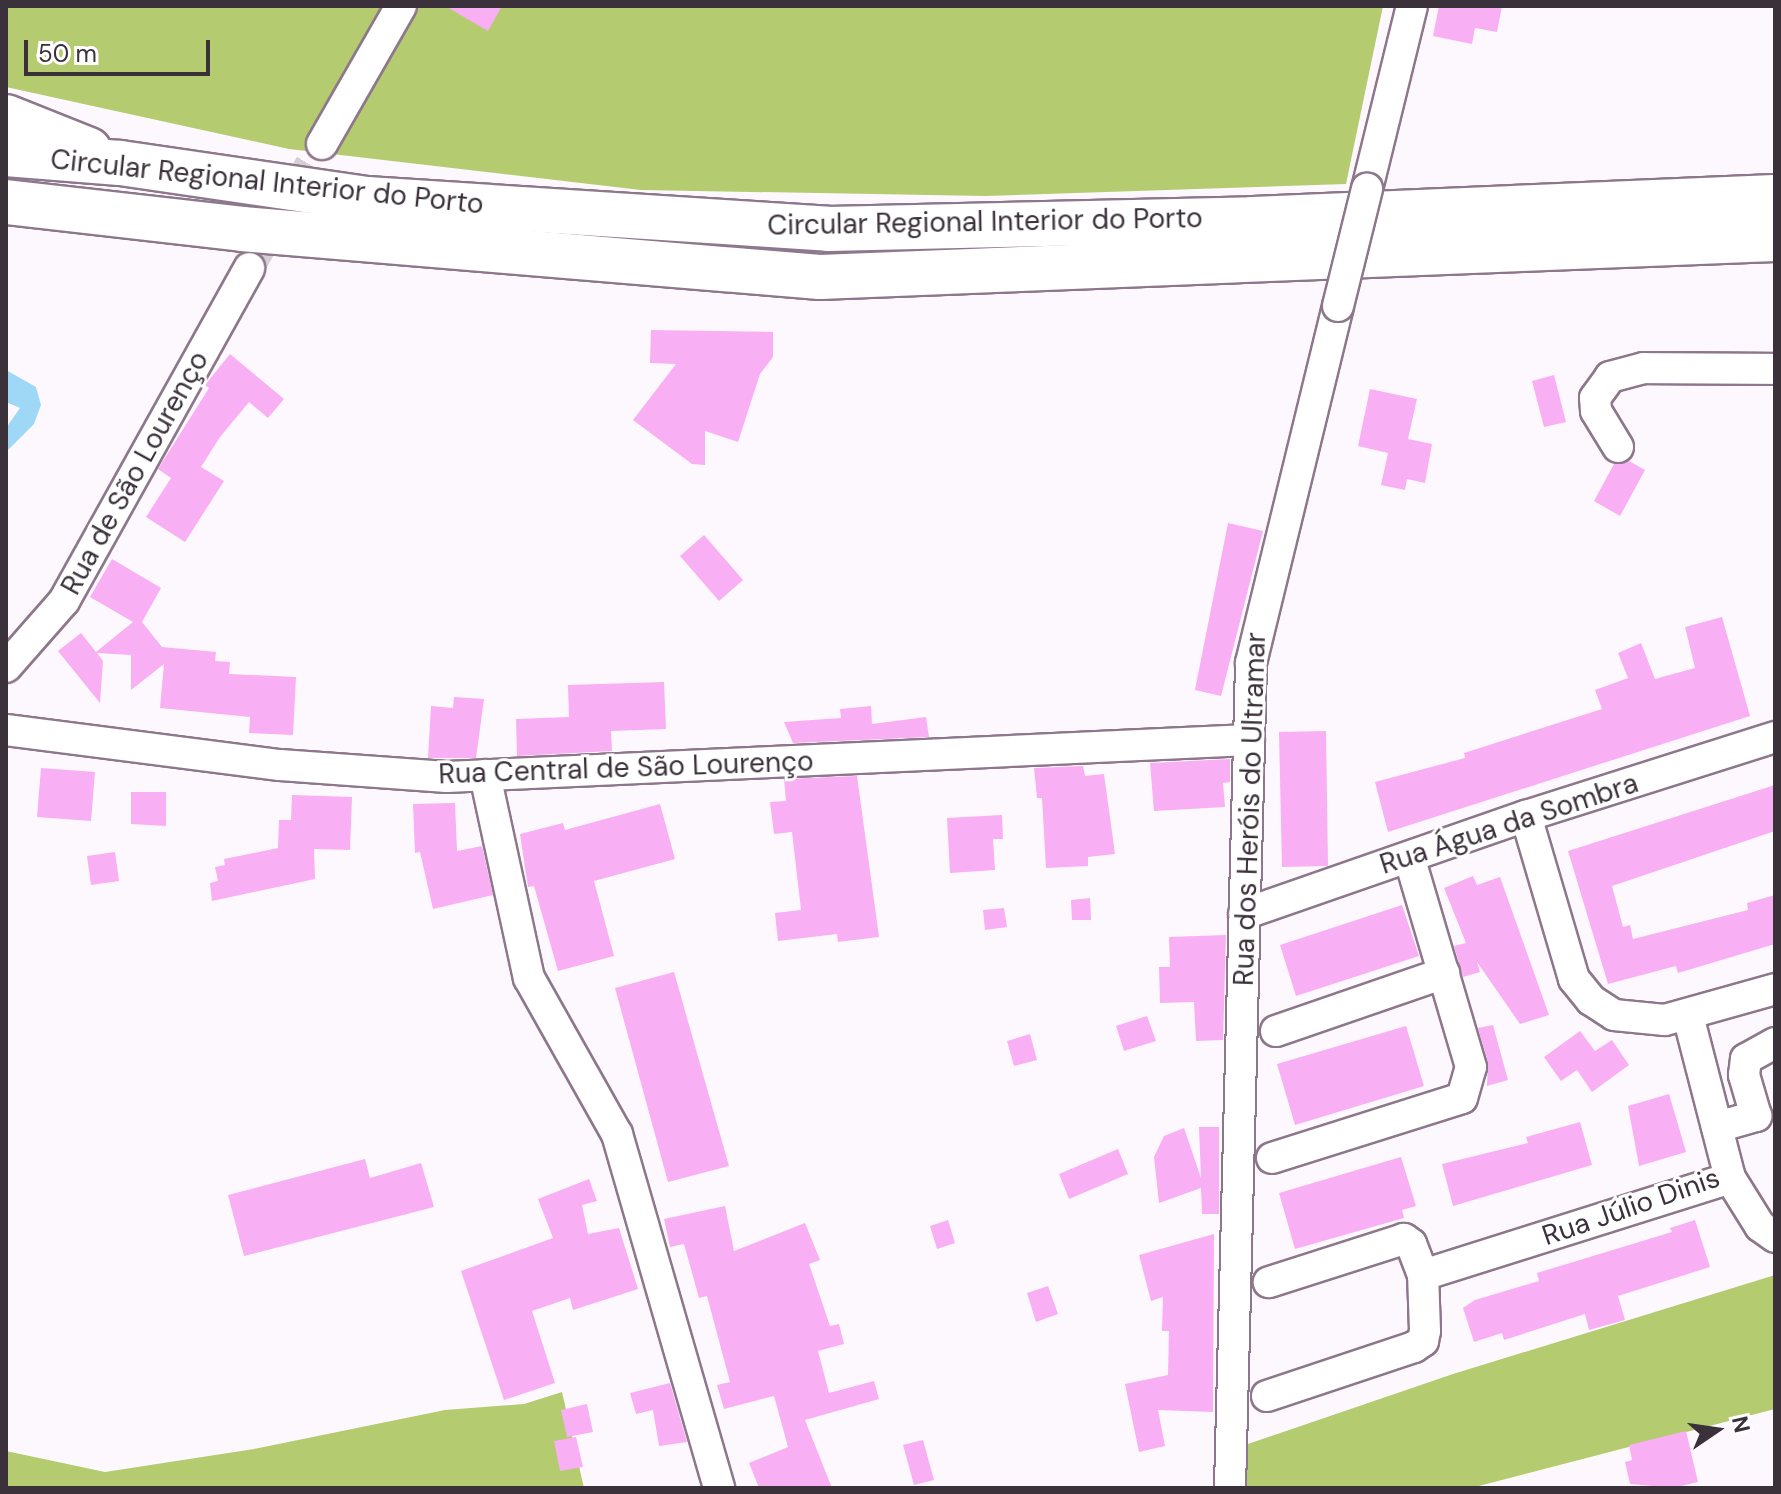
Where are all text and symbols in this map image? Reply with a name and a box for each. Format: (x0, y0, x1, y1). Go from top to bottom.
scale bar (28, 24, 214, 74)
text: 50 m (38, 38, 97, 69)
street label: Circular Regional Interior do Porto (49, 143, 485, 221)
street label: Circular Regional Interior do Porto (767, 201, 1203, 243)
street label: Rua de São Lourenço (54, 345, 216, 601)
street label: Rua dos Heróis do Ultramar (1227, 632, 1273, 986)
street label: Rua Central de São Lourenço (438, 745, 814, 791)
street label: Rua Água da Sombra (1376, 766, 1642, 882)
street label: Rua Júlio Dinis (1538, 1161, 1724, 1253)
north arrow (1677, 1390, 1757, 1470)
text: N (1725, 1413, 1757, 1436)

